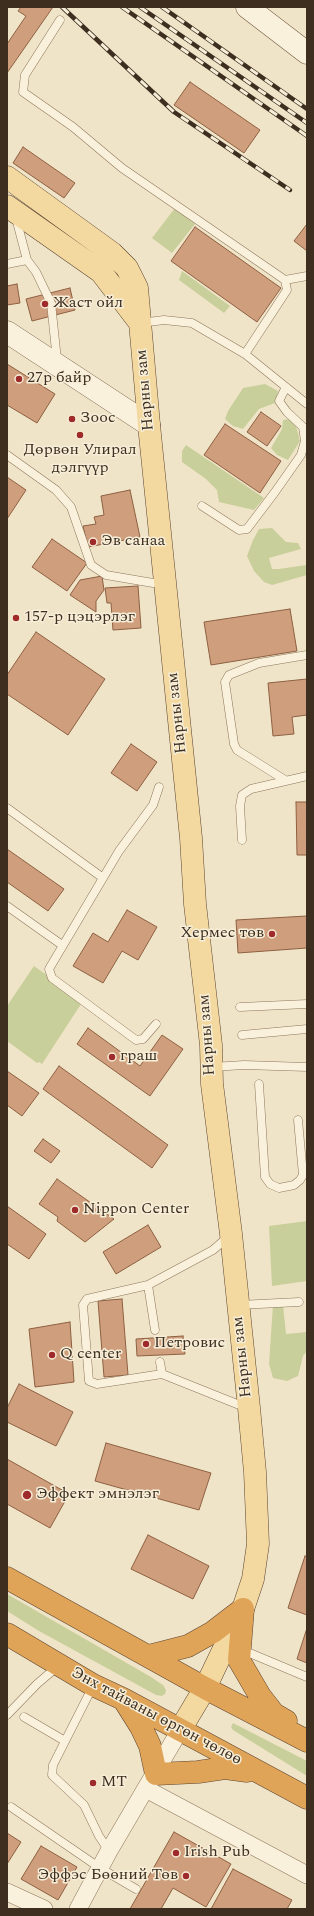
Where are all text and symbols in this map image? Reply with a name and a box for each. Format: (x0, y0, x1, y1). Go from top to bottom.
place label: Жаст ойл (53, 294, 123, 314)
marker: Жаст ойл (40, 299, 50, 309)
street label: Нарны зам (133, 348, 159, 432)
place label: 27р байр (27, 369, 91, 389)
marker: 27р байр (14, 374, 24, 384)
place label: Зоос (80, 409, 116, 429)
marker: Зоос (67, 414, 77, 424)
marker: Дөрвөн Улирал дэлгүүр (75, 430, 85, 440)
place label: Дөрвөн Улирал дэлгүүр (23, 441, 137, 479)
place label: Эв санаа (101, 532, 165, 552)
marker: Эв санаа (88, 537, 98, 547)
place label: 157-р цэцэрлэг (24, 608, 135, 628)
marker: 157-р цэцэрлэг (11, 613, 21, 623)
street label: Нарны зам (164, 671, 192, 755)
place label: Хермес төв (180, 924, 264, 944)
marker: Хермес төв (267, 929, 277, 939)
street label: Нарны зам (196, 994, 220, 1076)
place label: граш (120, 1047, 157, 1067)
marker: граш (107, 1052, 117, 1062)
place label: Nippon Center (83, 1200, 189, 1220)
marker: Nippon Center (70, 1205, 80, 1215)
street label: Нарны зам (229, 1315, 257, 1399)
place label: Петровис (154, 1334, 225, 1354)
marker: Петровис (141, 1339, 151, 1349)
place label: Q center (60, 1345, 121, 1365)
marker: Q center (47, 1350, 57, 1360)
place label: Эффект эмнэлэг (36, 1485, 159, 1505)
marker: Эффект эмнэлэг (21, 1489, 33, 1501)
street label: Энх тайваны өргөн чөлөө (67, 1664, 245, 1770)
place label: МТ (101, 1773, 127, 1793)
marker: МТ (88, 1778, 98, 1788)
place label: Irish Pub (184, 1843, 250, 1863)
marker: Irish Pub (171, 1848, 181, 1858)
place label: Эффэс Бөөний Төв (38, 1866, 178, 1886)
marker: Эффэс Бөөний Төв (181, 1871, 191, 1881)

